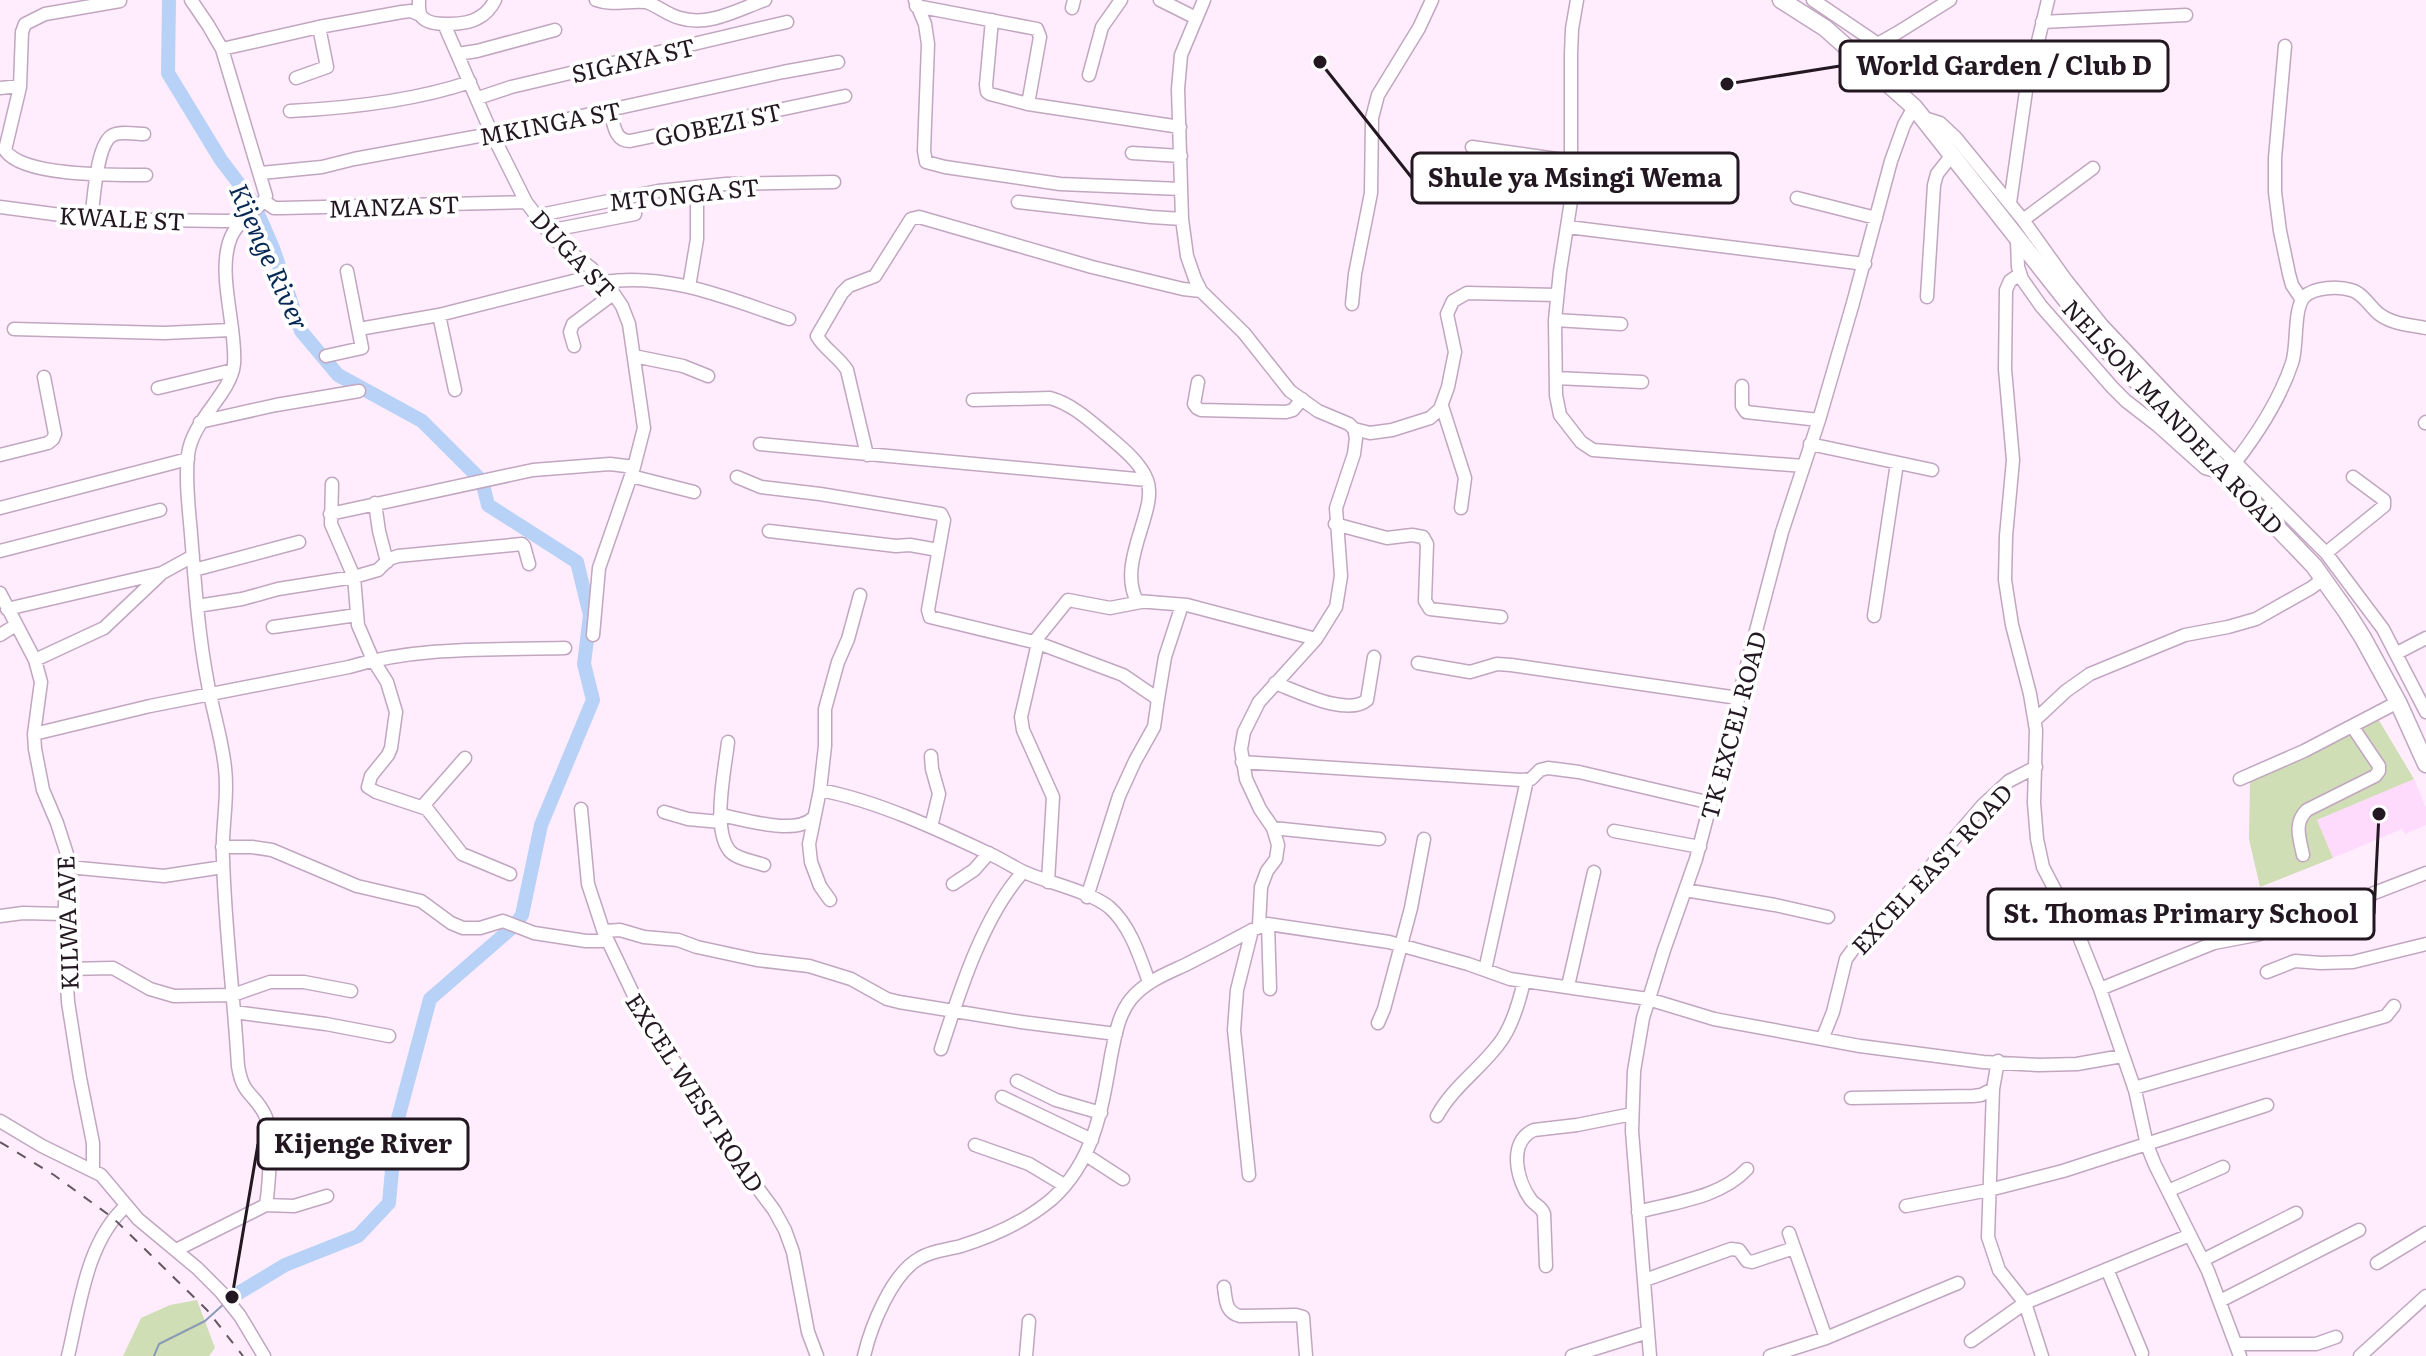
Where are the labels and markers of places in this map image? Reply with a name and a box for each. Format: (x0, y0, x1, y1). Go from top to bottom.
callout: World Garden / Club D (1840, 41, 2168, 91)
callout: Shule ya Msingi Wema (1412, 153, 1738, 203)
callout: St. Thomas Primary School (1988, 889, 2374, 939)
callout: Kijenge River (258, 1119, 468, 1169)

